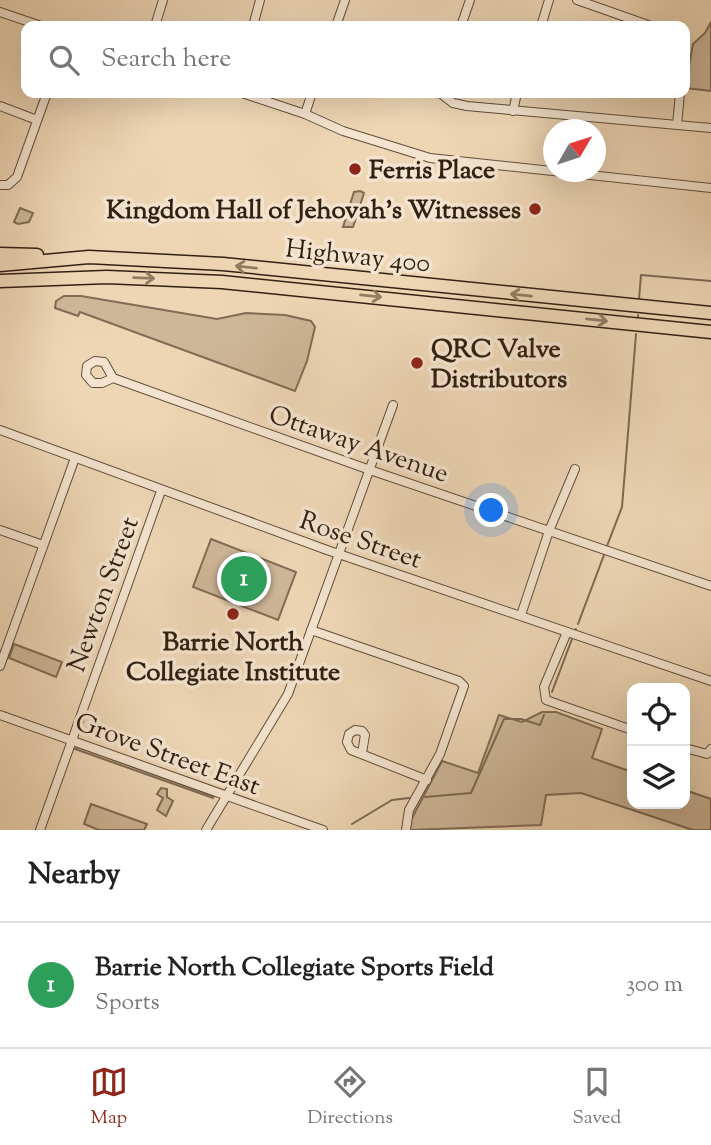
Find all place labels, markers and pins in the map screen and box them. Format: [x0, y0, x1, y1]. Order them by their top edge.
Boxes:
place label: Ferris Place [369, 153, 495, 190]
marker: Ferris Place [347, 161, 363, 177]
place label: Kingdom Hall of Jehovah's Witnesses [106, 193, 521, 230]
marker: Kingdom Hall of Jehovah's Witnesses [527, 201, 543, 217]
place label: QRC Valve Distributors [431, 332, 567, 399]
marker: QRC Valve Distributors [409, 355, 425, 371]
pin: 1 [221, 553, 267, 605]
marker: Barrie North Collegiate Institute [225, 606, 241, 622]
place label: Barrie North Collegiate Institute [126, 625, 340, 692]

